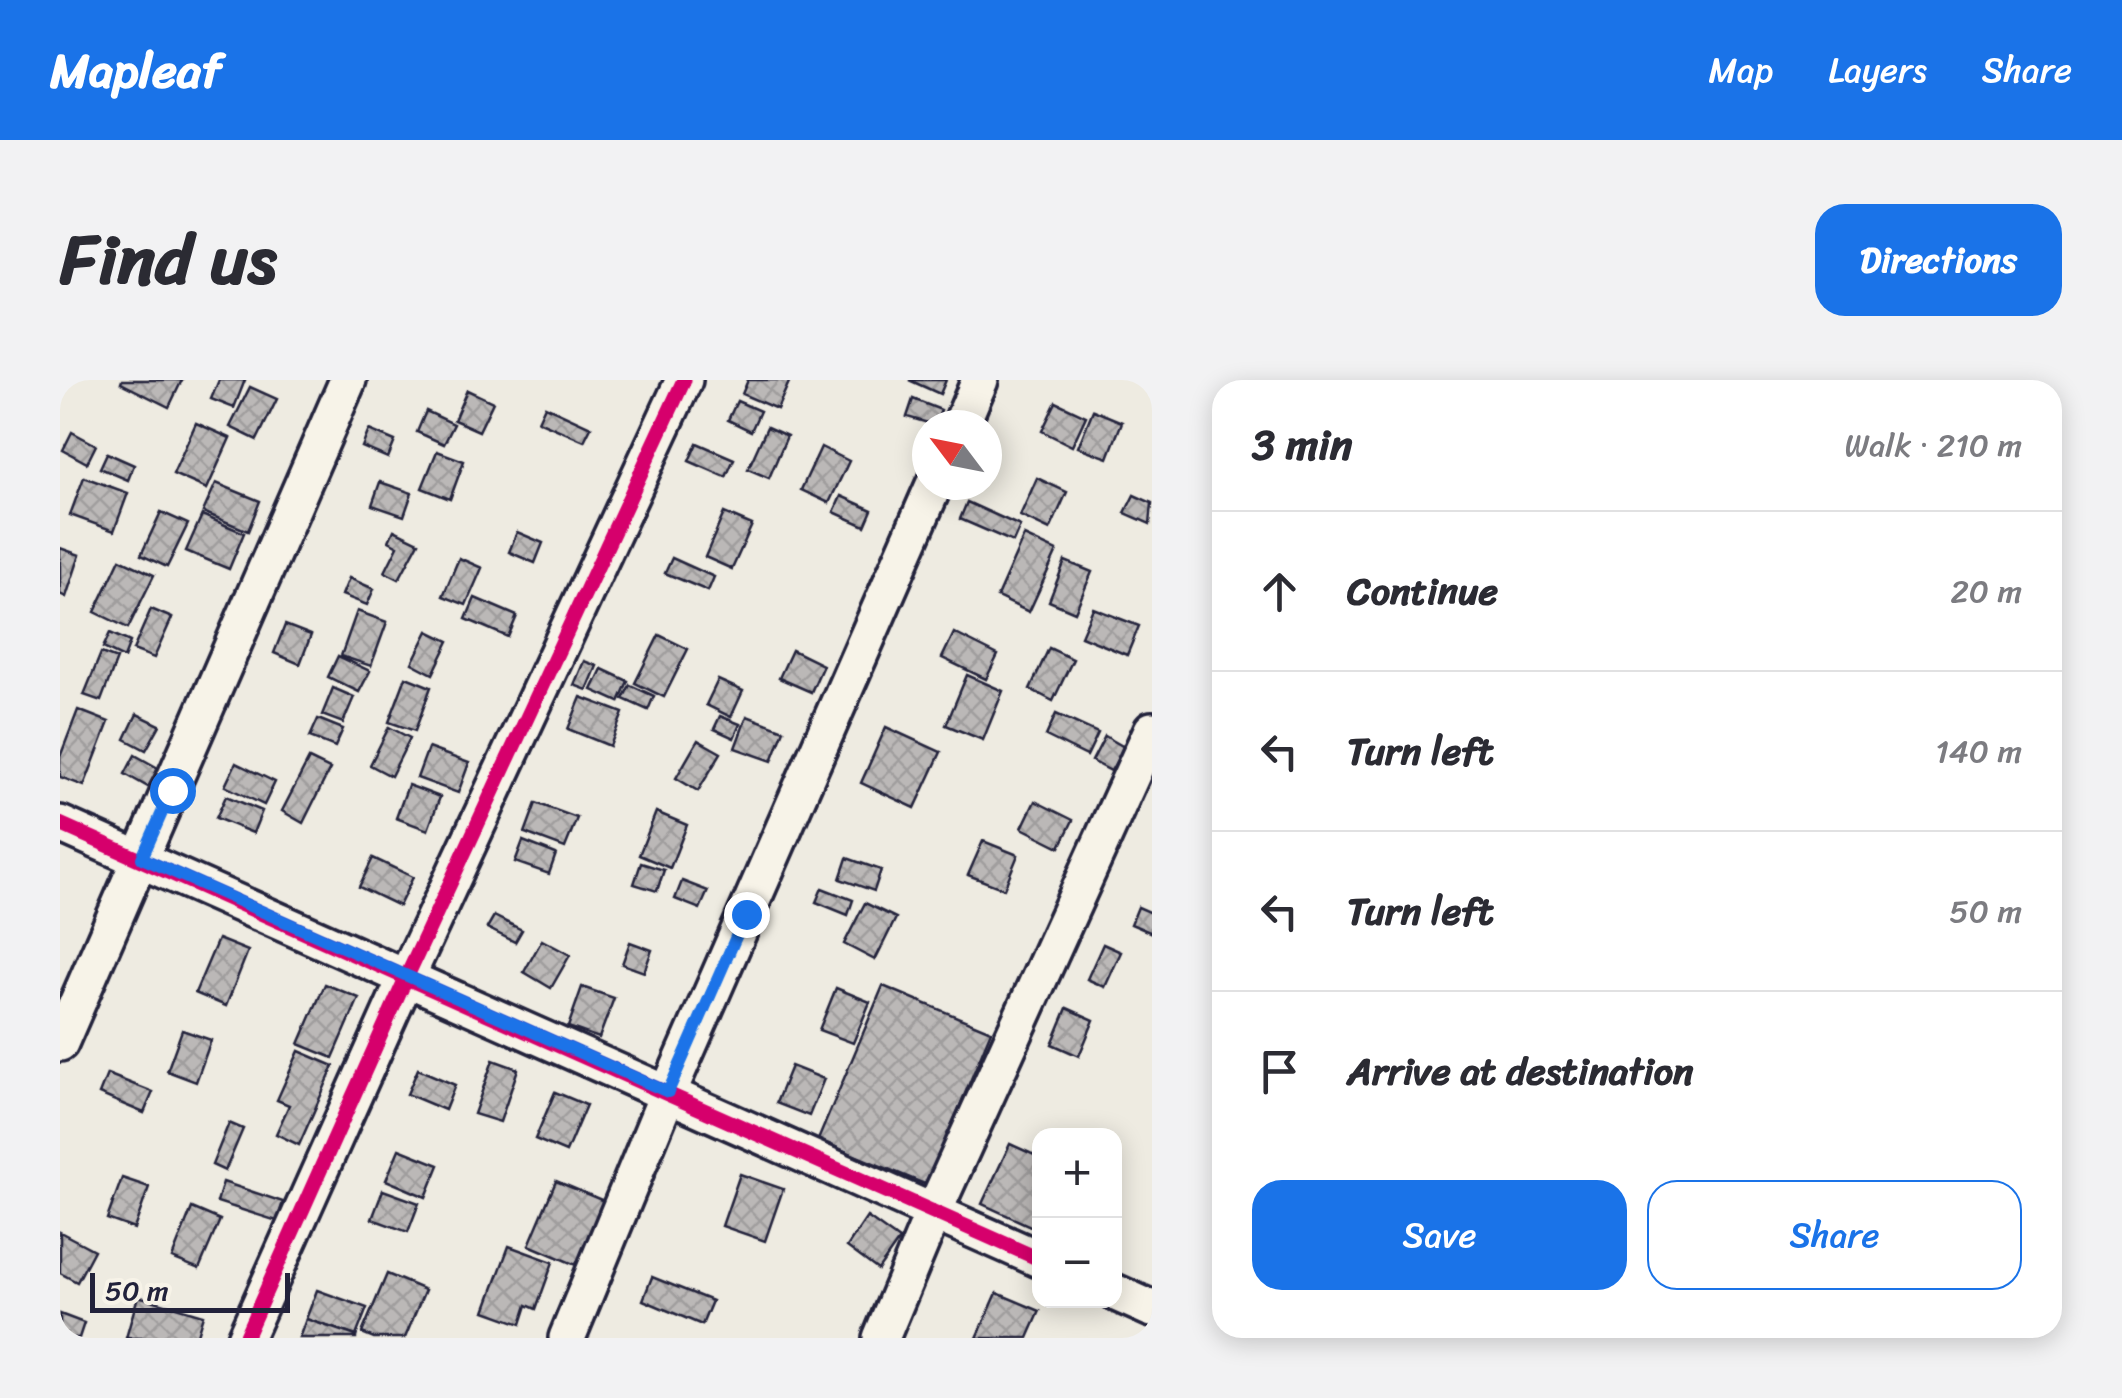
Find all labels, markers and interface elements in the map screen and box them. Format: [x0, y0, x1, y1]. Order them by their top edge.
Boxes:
text: Mapleaf [50, 28, 222, 113]
text: Map [1709, 39, 1773, 101]
text: Layers [1828, 39, 1927, 101]
text: Share [1982, 39, 2072, 101]
text: Find us [60, 198, 277, 322]
button: Directions [1815, 204, 2062, 316]
text: 3 min [1252, 408, 1352, 482]
north arrow [912, 410, 1002, 500]
text: Walk · 210 m [1845, 417, 2022, 474]
text: Continue [1347, 558, 1498, 625]
text: 20 m [1950, 563, 2022, 620]
icon: ahead [1252, 564, 1307, 619]
text: Turn left [1347, 718, 1493, 785]
text: 140 m [1935, 723, 2022, 780]
icon: left [1252, 724, 1307, 779]
route start [150, 768, 196, 814]
text: Turn left [1347, 878, 1493, 945]
text: 50 m [1949, 883, 2022, 940]
icon: left [1252, 884, 1307, 939]
route end [724, 892, 770, 938]
text: Arrive at destination [1347, 1038, 1694, 1105]
icon: arrive [1252, 1044, 1307, 1099]
map controls [1032, 1128, 1122, 1308]
button: + [1032, 1128, 1122, 1218]
button: Save [1252, 1180, 1627, 1290]
button: Share [1647, 1180, 2022, 1290]
button: − [1032, 1218, 1122, 1308]
text: 50 m [105, 1266, 169, 1315]
scale bar [90, 1268, 290, 1313]

